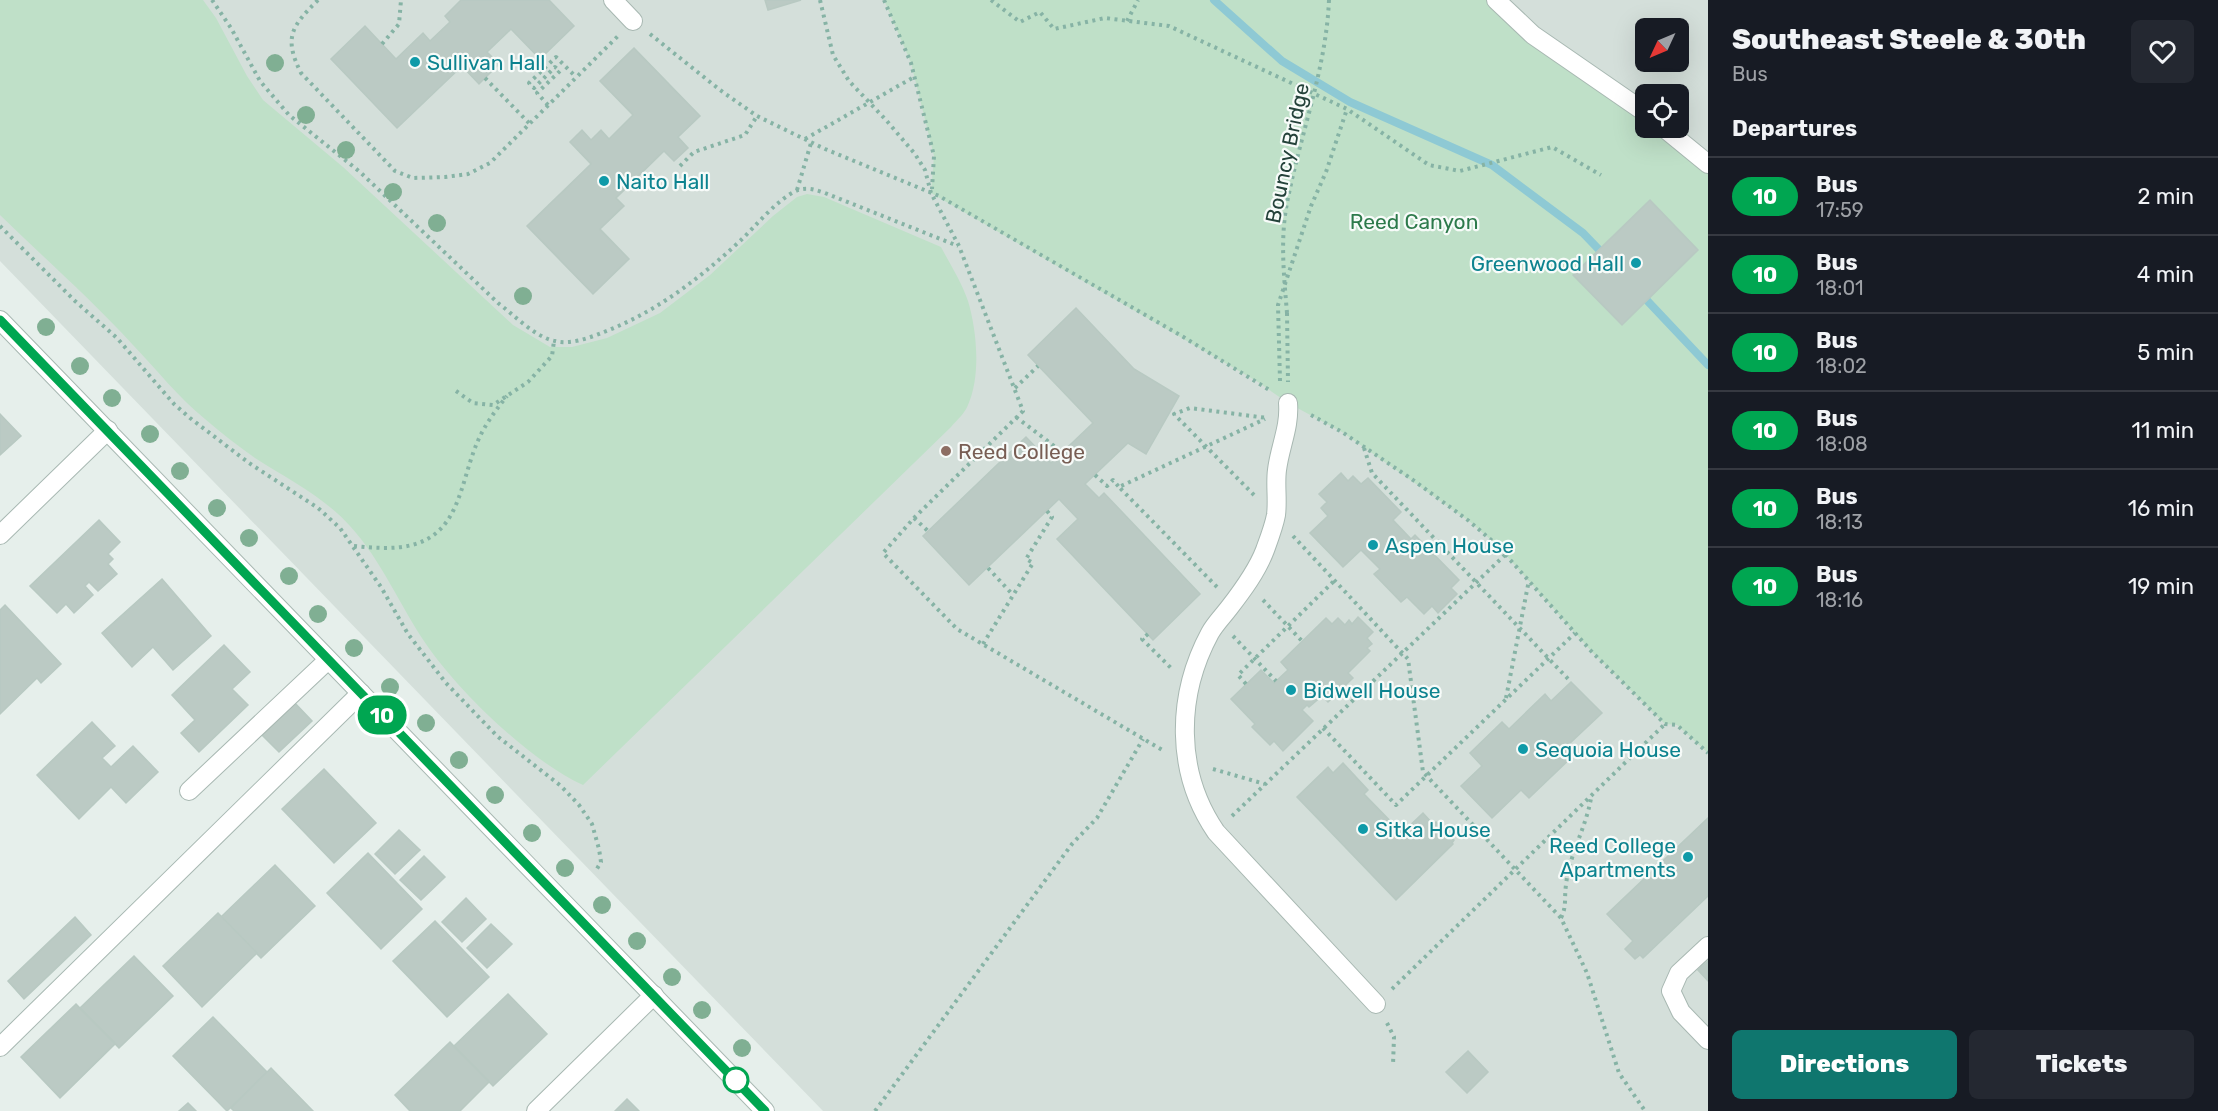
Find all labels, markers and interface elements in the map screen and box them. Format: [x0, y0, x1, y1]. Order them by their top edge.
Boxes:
north arrow [1635, 18, 1689, 72]
map controls [1635, 18, 1689, 138]
button: heart [2131, 20, 2194, 83]
text: Southeast Steele & 30th [1732, 23, 2086, 56]
place label: Sullivan Hall [427, 50, 545, 75]
marker: Sullivan Hall [408, 55, 422, 69]
text: Bus [1732, 62, 1768, 86]
street label: Bouncy Bridge [1260, 81, 1314, 225]
button: locate [1635, 84, 1689, 138]
text: Departures [1732, 115, 1857, 142]
place label: Naito Hall [616, 169, 709, 194]
text: Bus [1816, 171, 1858, 198]
marker: Naito Hall [597, 174, 611, 188]
text: 2 min [2137, 183, 2194, 210]
text: 10 [1753, 184, 1777, 209]
text: 17:59 [1816, 198, 1864, 222]
park label: Reed Canyon [1350, 209, 1478, 234]
text: Bus [1816, 249, 1858, 276]
place label: Greenwood Hall [1471, 251, 1624, 276]
marker: Greenwood Hall [1629, 256, 1643, 270]
text: 4 min [2137, 261, 2194, 288]
text: 10 [1753, 262, 1777, 287]
text: 18:01 [1816, 276, 1864, 300]
text: Bus [1816, 327, 1858, 354]
text: 5 min [2137, 339, 2194, 366]
text: 10 [1753, 340, 1777, 365]
text: 18:02 [1816, 354, 1867, 378]
text: Bus [1816, 405, 1858, 432]
text: 11 min [2132, 417, 2194, 444]
text: 10 [1753, 418, 1777, 443]
text: 18:08 [1816, 432, 1868, 456]
place label: Reed College [958, 439, 1085, 464]
marker: Reed College [939, 444, 953, 458]
text: Bus [1816, 483, 1858, 510]
text: 16 min [2128, 495, 2194, 522]
text: 10 [1753, 496, 1777, 521]
text: 18:13 [1816, 510, 1863, 534]
place label: Aspen House [1385, 533, 1514, 558]
marker: Aspen House [1366, 538, 1380, 552]
text: Bus [1816, 561, 1858, 588]
text: 19 min [2128, 573, 2194, 600]
text: 10 [1753, 574, 1777, 599]
text: 18:16 [1816, 588, 1863, 612]
place label: Bidwell House [1303, 678, 1440, 703]
marker: Bidwell House [1284, 683, 1298, 697]
line badge: 10 [355, 696, 409, 734]
text: 10 [370, 703, 394, 728]
place label: Sequoia House [1535, 737, 1681, 762]
marker: Sequoia House [1516, 742, 1530, 756]
place label: Sitka House [1375, 817, 1491, 842]
marker: Sitka House [1356, 822, 1370, 836]
place label: Reed College Apartments [1549, 833, 1676, 882]
marker: Reed College Apartments [1681, 850, 1695, 864]
button: Directions [1732, 1030, 1957, 1099]
button: Tickets [1969, 1030, 2194, 1099]
unlabelled marker [723, 1067, 749, 1093]

